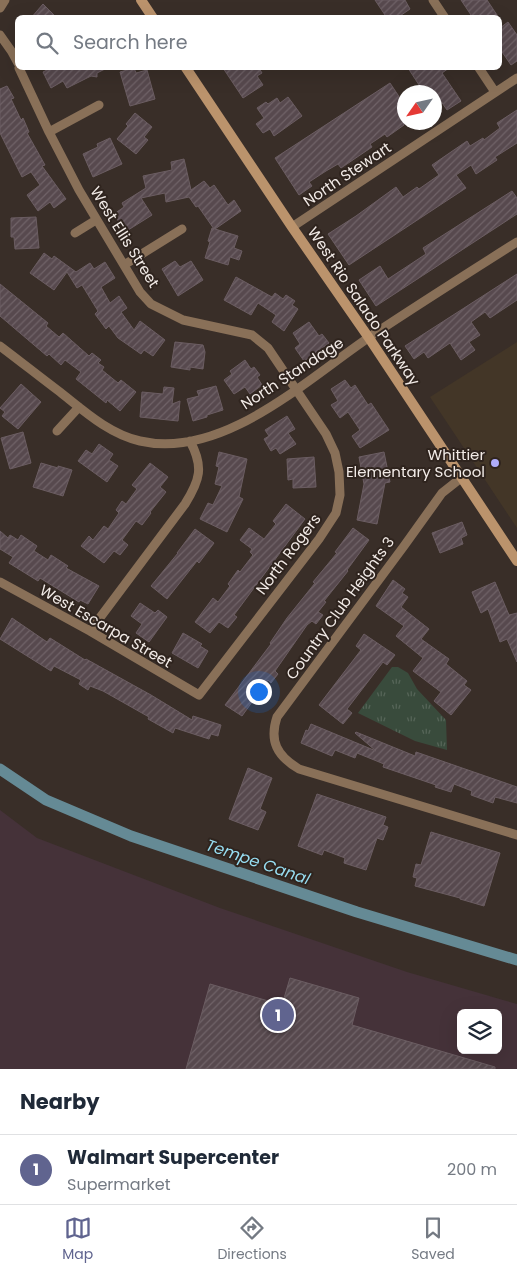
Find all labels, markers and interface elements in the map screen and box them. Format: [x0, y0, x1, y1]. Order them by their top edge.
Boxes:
search box [15, 15, 502, 70]
icon: search [33, 29, 61, 57]
text: Search here [73, 29, 187, 56]
north arrow [397, 85, 442, 130]
street label: North Stewart [299, 137, 395, 211]
street label: West Ellis Street [85, 182, 165, 292]
street label: West Rio Salado Parkway [303, 223, 425, 390]
street label: North Standage [237, 332, 347, 414]
place label: Whittier Elementary School [346, 444, 485, 482]
marker: Whittier Elementary School [489, 457, 501, 469]
street label: North Rogers [251, 509, 325, 599]
street label: Country Club Heights 3 [281, 532, 399, 684]
street label: West Escarpa Street [36, 579, 176, 673]
your location [246, 679, 272, 705]
water label: Tempe Canal [203, 833, 313, 891]
pin: 1 [262, 996, 294, 1034]
map controls [457, 1009, 502, 1054]
button: layers [457, 1009, 502, 1054]
text: Nearby [20, 1087, 100, 1116]
text: Walmart Supercenter [67, 1144, 279, 1171]
text: 1 [33, 1158, 39, 1181]
text: 200 m [447, 1158, 497, 1181]
text: Supermarket [67, 1173, 171, 1196]
tab: Map [62, 1214, 93, 1265]
tab: Directions [217, 1214, 287, 1265]
tab: Saved [411, 1214, 455, 1265]

